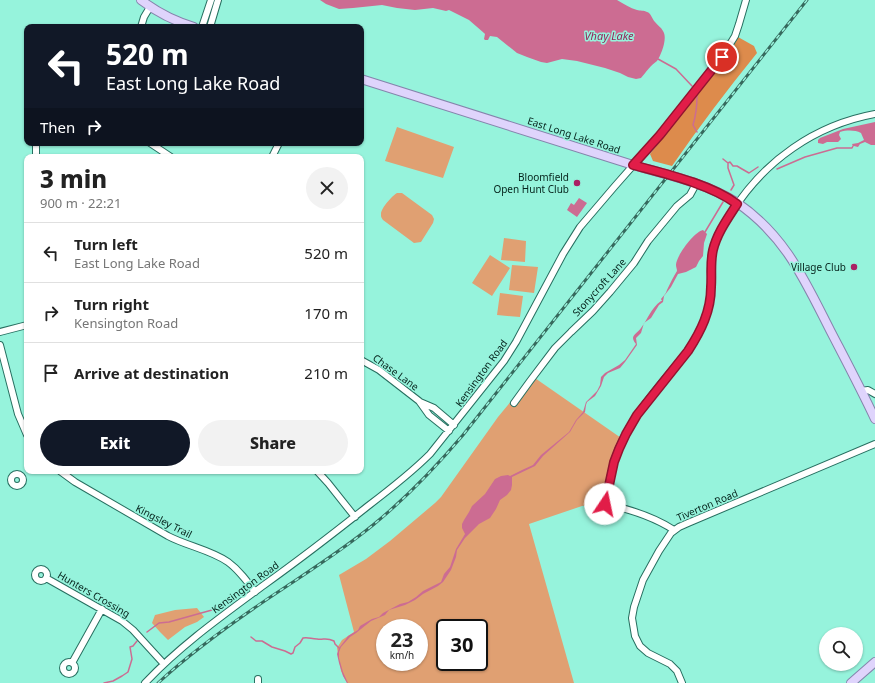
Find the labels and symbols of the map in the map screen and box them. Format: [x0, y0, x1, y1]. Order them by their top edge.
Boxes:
water label: Vhay Lake [585, 28, 634, 43]
pin [705, 40, 739, 74]
street label: East Long Lake Road [526, 113, 622, 157]
place label: Bloomfield Open Hunt Club [493, 170, 569, 196]
marker: Bloomfield Open Hunt Club [572, 178, 582, 188]
street label: Stonycroft Lane [569, 255, 629, 319]
place label: Village Club [791, 260, 846, 274]
marker: Village Club [849, 262, 859, 272]
street label: Kensington Road [452, 336, 510, 410]
street label: Chase Lane [370, 351, 422, 394]
position arrow [584, 483, 626, 525]
street label: Tiverton Road [674, 486, 740, 524]
street label: Kingsley Trail [133, 501, 195, 541]
street label: Kensington Road [208, 558, 282, 616]
street label: Hunters Crossing [55, 568, 133, 620]
speed limit sign: 30 [436, 619, 488, 671]

